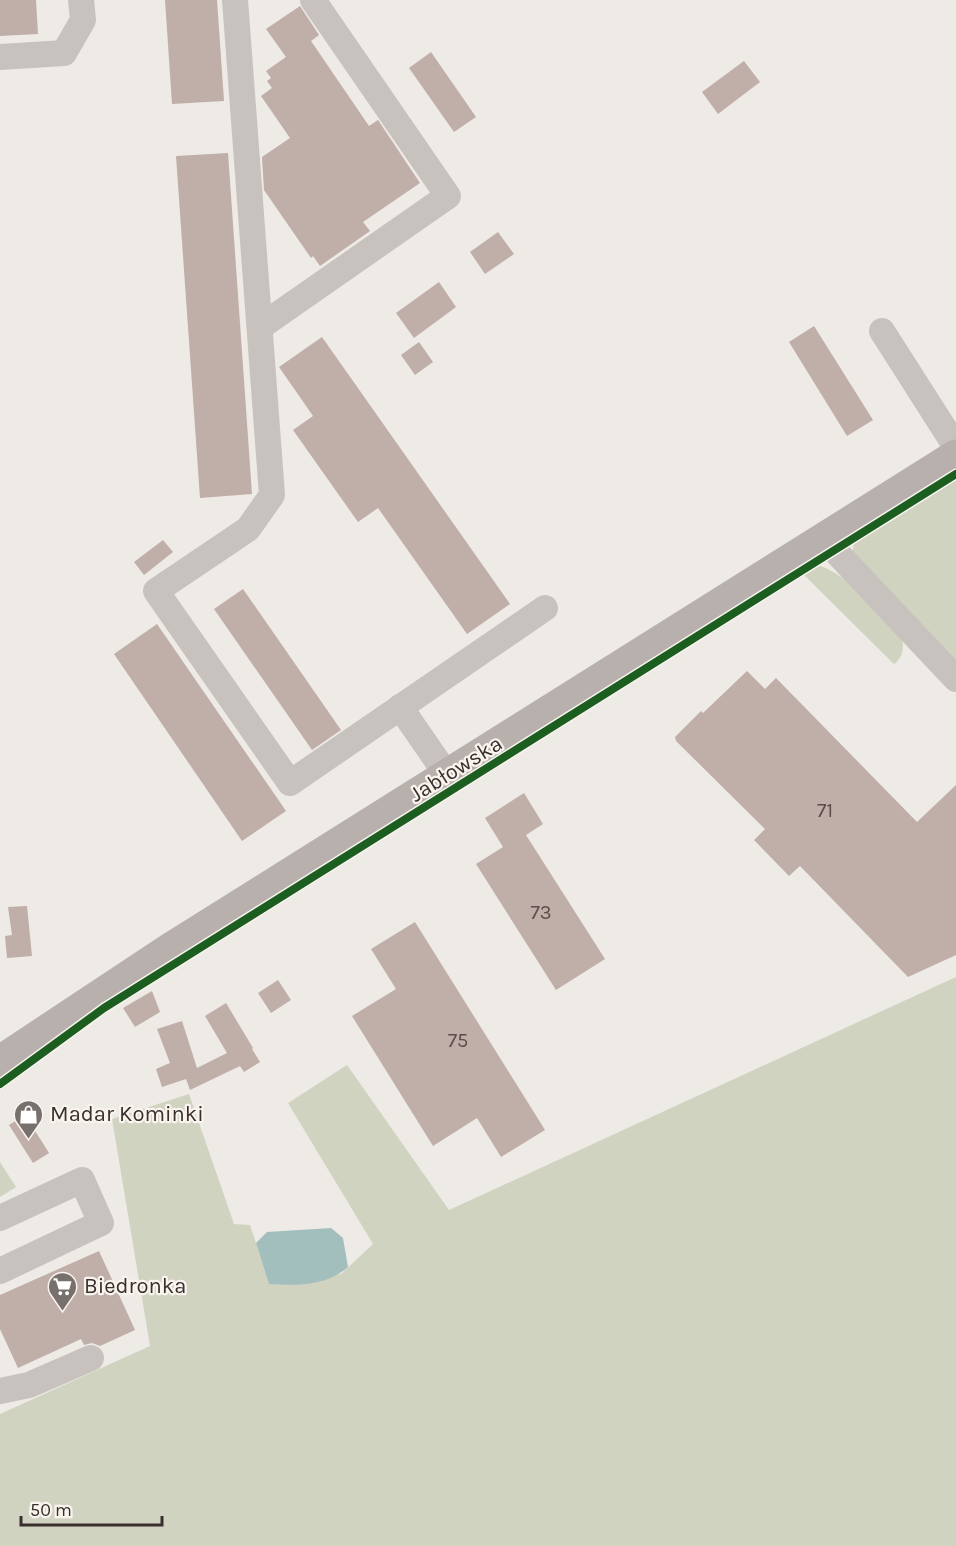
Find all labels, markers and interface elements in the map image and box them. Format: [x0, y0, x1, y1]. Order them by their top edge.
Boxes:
street label: Jabłowska [405, 730, 507, 808]
house number: 71 [817, 799, 833, 822]
house number: 73 [530, 901, 552, 924]
house number: 75 [448, 1029, 468, 1052]
shop icon: Madar Kominki [13, 1098, 45, 1140]
place label: Madar Kominki [50, 1101, 204, 1127]
supermarket icon: Biedronka [47, 1270, 79, 1312]
place label: Biedronka [84, 1273, 186, 1299]
scale bar [21, 1489, 162, 1527]
text: 50 m [30, 1499, 72, 1521]

